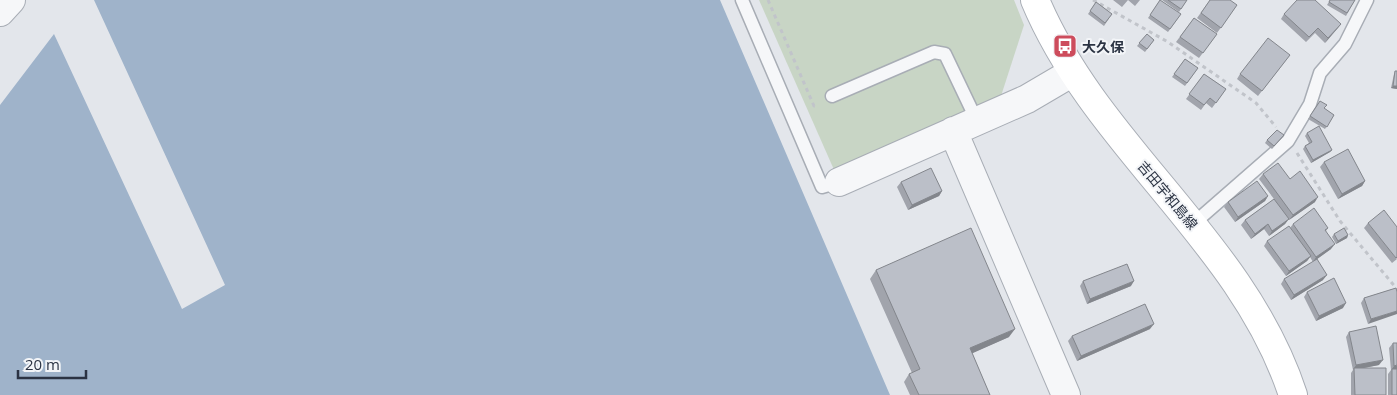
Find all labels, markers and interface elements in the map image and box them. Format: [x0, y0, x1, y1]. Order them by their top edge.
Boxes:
bus stop icon: 大久保 [1052, 33, 1078, 59]
place label: 大久保 [1082, 37, 1124, 56]
street label: 吉田宇和島線 [1134, 157, 1202, 233]
scale bar [18, 348, 85, 380]
text: 20 m [25, 354, 60, 374]

